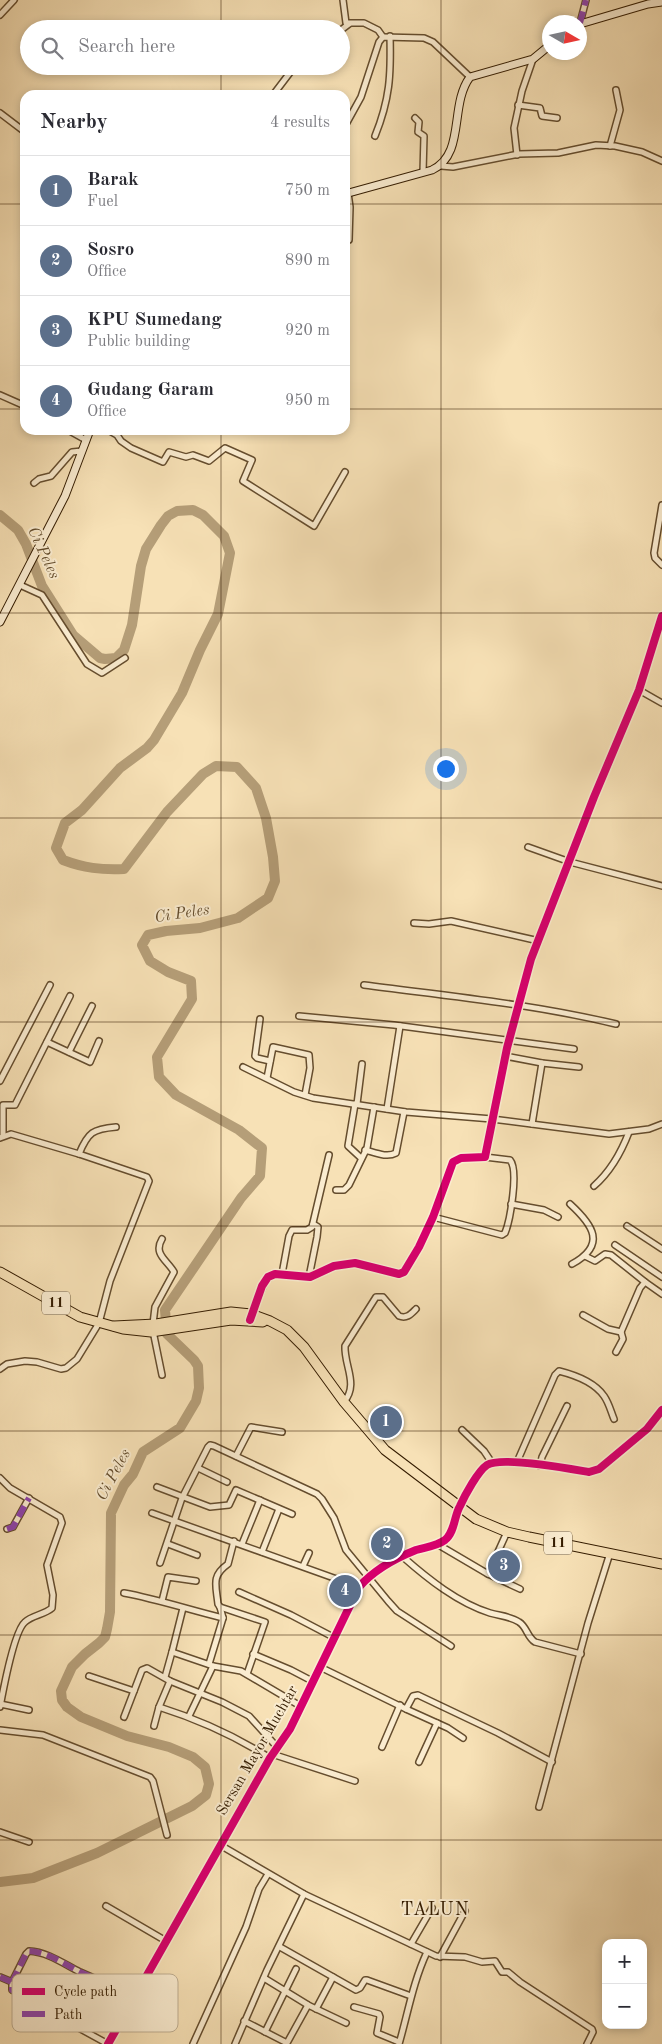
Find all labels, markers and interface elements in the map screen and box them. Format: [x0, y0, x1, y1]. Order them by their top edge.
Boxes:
north arrow [542, 15, 587, 60]
search box [20, 20, 350, 75]
icon: search [38, 34, 66, 62]
text: Search here [78, 38, 175, 57]
text: Nearby [40, 112, 108, 133]
text: 4 results [270, 115, 330, 131]
text: Barak [87, 171, 139, 190]
text: 1 [51, 183, 61, 199]
text: 750 m [285, 183, 330, 199]
text: Fuel [87, 194, 118, 210]
text: Sosro [87, 241, 134, 260]
text: 2 [51, 253, 61, 269]
text: 890 m [285, 253, 330, 269]
text: Office [87, 264, 126, 280]
text: KPU Sumedang [87, 311, 222, 330]
text: 3 [51, 323, 61, 339]
text: 920 m [285, 323, 330, 339]
text: Public building [87, 334, 190, 350]
text: Gudang Garam [87, 381, 214, 400]
text: 4 [51, 393, 61, 409]
text: 950 m [285, 393, 330, 409]
text: Office [87, 404, 126, 420]
water label: Ci Peles [24, 524, 62, 582]
your location [433, 756, 459, 782]
water label: Ci Peles [153, 902, 211, 926]
road number: 11 [42, 1292, 70, 1315]
pin: 1 [370, 1403, 402, 1441]
water label: Ci Peles [94, 1447, 134, 1503]
pin: 2 [371, 1525, 403, 1563]
road number: 11 [544, 1532, 572, 1555]
pin: 3 [488, 1547, 520, 1585]
pin: 4 [329, 1572, 361, 1610]
street label: Sersan Mayor Muchtar [215, 1683, 301, 1819]
district label: TALUN [400, 1901, 470, 1919]
map controls [602, 1939, 647, 2029]
button: + [602, 1939, 647, 1984]
legend [12, 1974, 178, 2032]
button: − [602, 1984, 647, 2029]
text: Cycle path [54, 1985, 117, 1999]
text: Path [54, 2008, 83, 2022]

